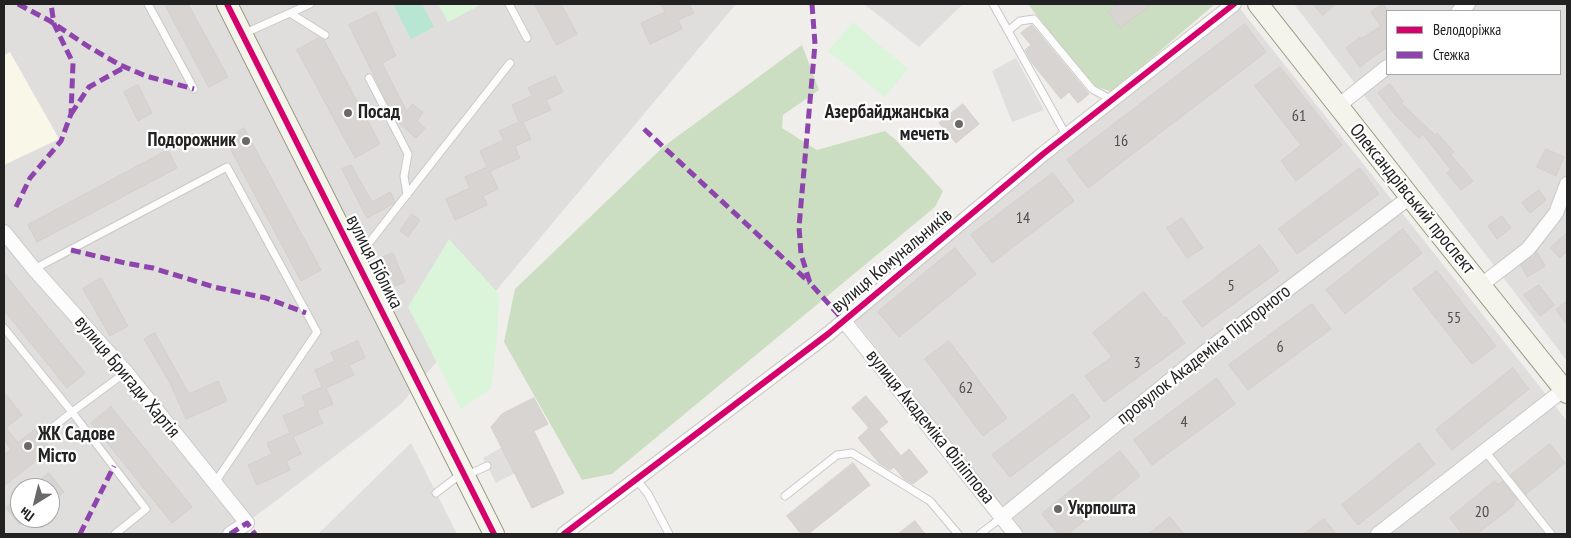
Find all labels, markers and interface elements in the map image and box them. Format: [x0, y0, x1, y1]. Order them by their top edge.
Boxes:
legend [1386, 10, 1561, 75]
text: Велодоріжка [1433, 20, 1501, 39]
text: Стежка [1433, 45, 1470, 64]
place label: Посад [358, 102, 400, 124]
place label: Азербайджанська мечеть [825, 102, 949, 146]
house number: 61 [1292, 106, 1306, 126]
marker: Посад [342, 107, 354, 119]
marker: Азербайджанська мечеть [953, 118, 965, 130]
street label: Олександрівський проспект [1344, 119, 1480, 279]
place label: Подорожник [147, 130, 236, 152]
house number: 16 [1114, 131, 1128, 151]
marker: Подорожник [240, 135, 252, 147]
street label: вулиця Комунальників [827, 204, 957, 318]
house number: 14 [1016, 208, 1030, 228]
street label: вулиця Біблика [341, 211, 407, 313]
house number: 5 [1227, 276, 1235, 296]
street label: провулок Академіка Підгорного [1113, 280, 1295, 430]
house number: 55 [1447, 308, 1461, 328]
street label: вулиця Бригади Хартія [69, 311, 185, 443]
house number: 6 [1276, 337, 1284, 357]
street label: вулиця Академіка Філіппова [861, 345, 999, 509]
house number: 3 [1133, 353, 1141, 373]
house number: 62 [959, 378, 973, 398]
house number: 4 [1180, 412, 1188, 432]
place label: ЖК Садове Місто [38, 424, 115, 468]
marker: ЖК Садове Місто [22, 440, 34, 452]
north arrow [10, 478, 60, 528]
place label: Укрпошта [1068, 498, 1136, 520]
house number: 20 [1475, 502, 1489, 522]
text: Пн [16, 503, 38, 526]
marker: Укрпошта [1052, 503, 1064, 515]

